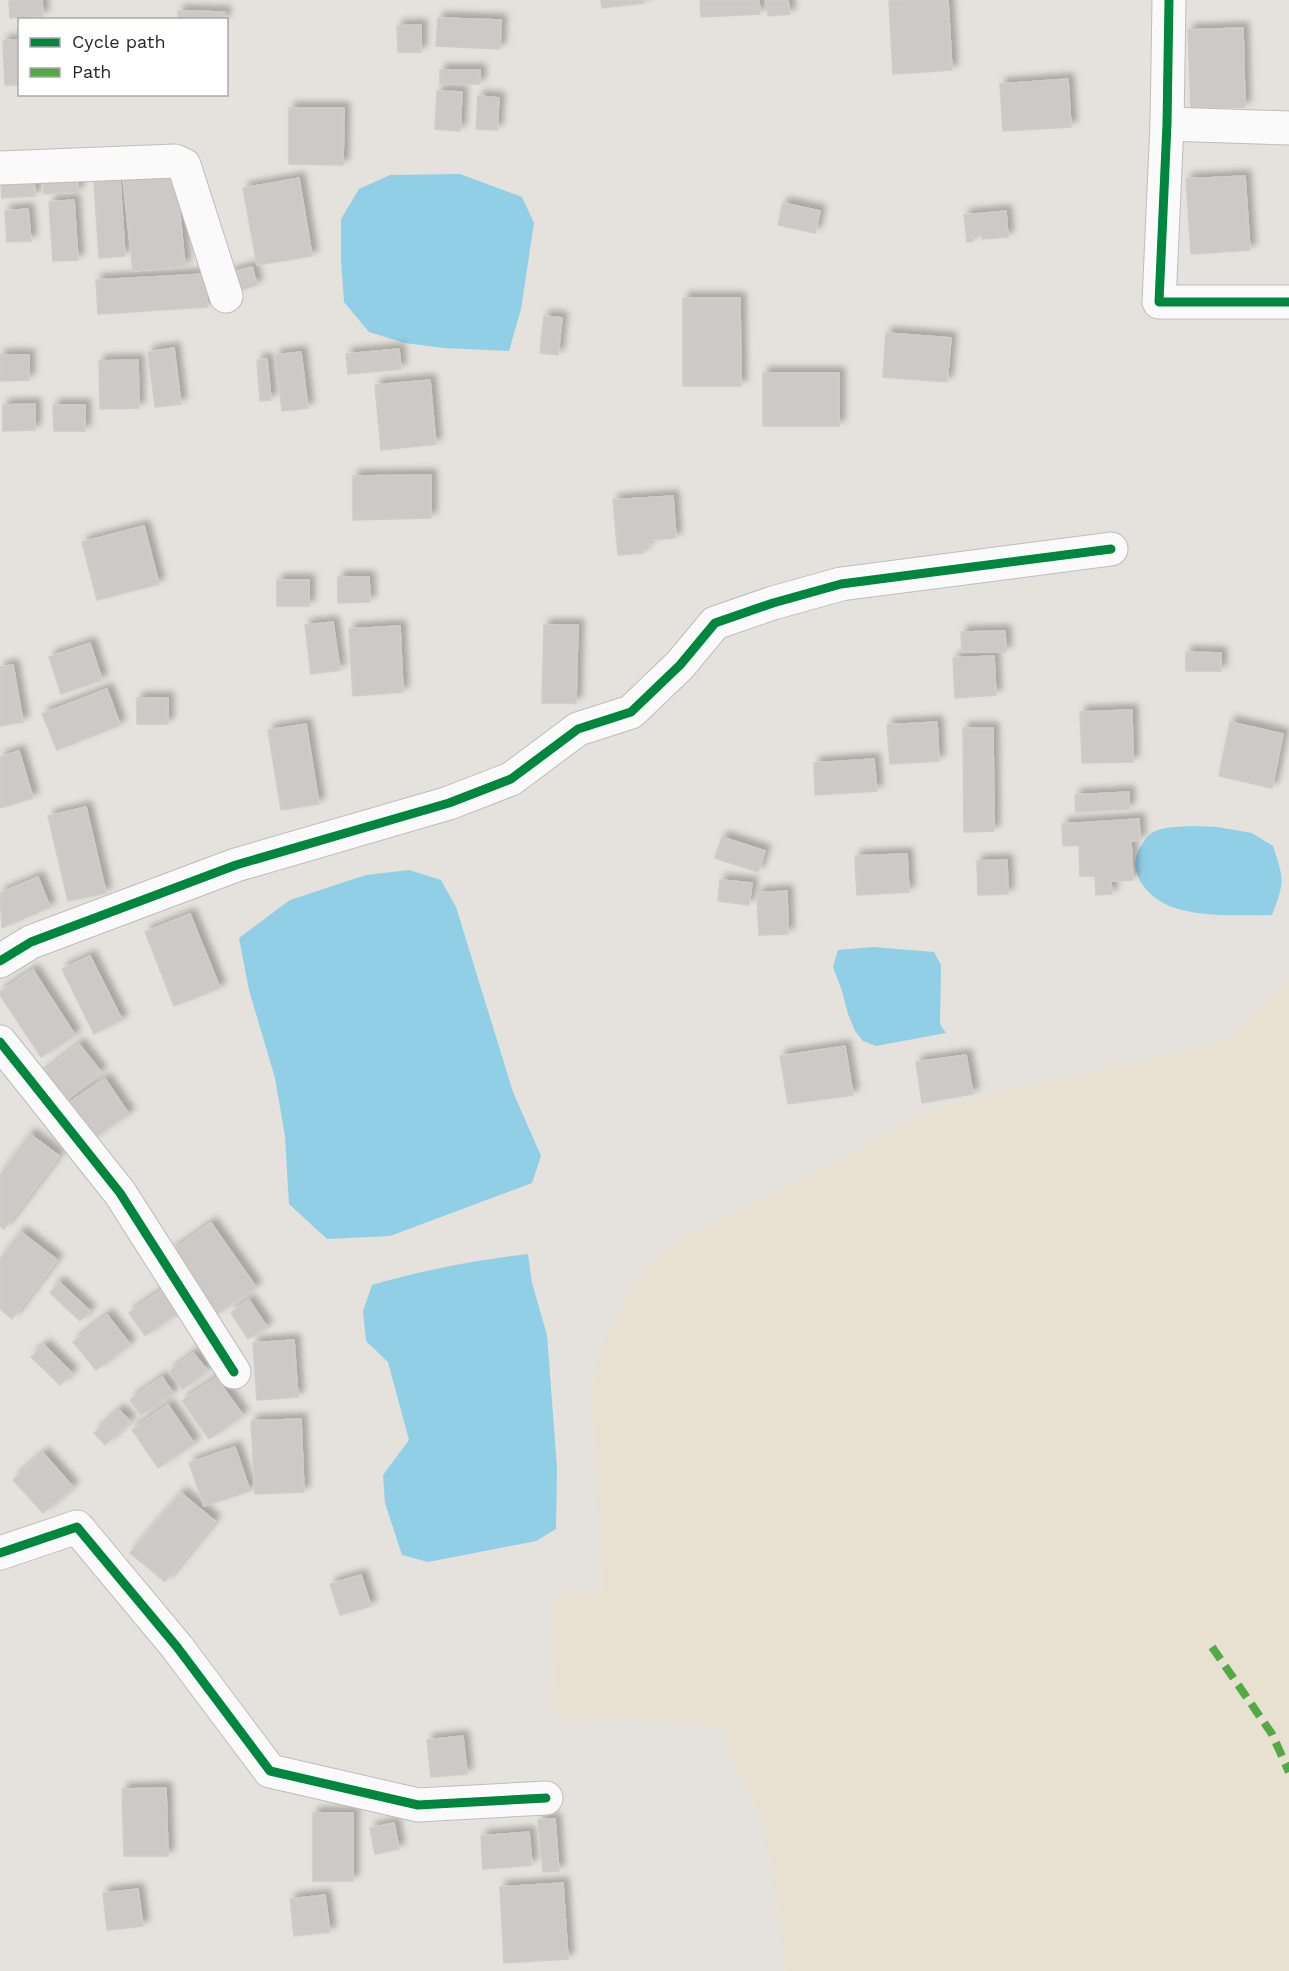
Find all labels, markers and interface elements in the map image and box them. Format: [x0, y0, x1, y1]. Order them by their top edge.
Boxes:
legend [18, 18, 228, 96]
text: Cycle path [72, 31, 166, 52]
text: Path [72, 61, 112, 82]

